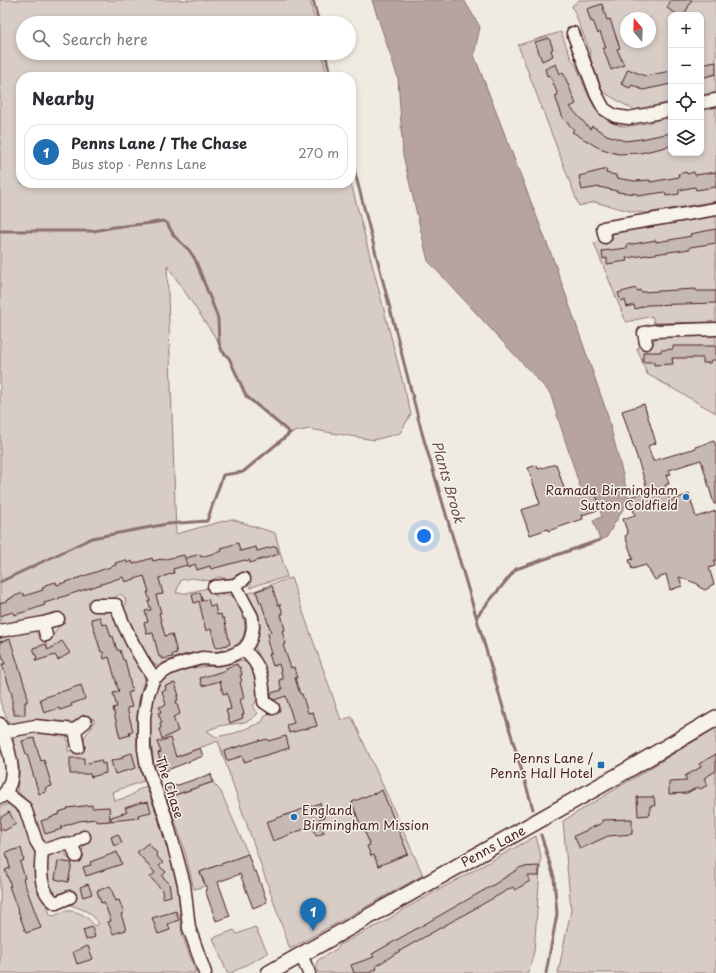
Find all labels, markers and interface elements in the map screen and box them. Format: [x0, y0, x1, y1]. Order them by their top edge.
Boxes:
north arrow [620, 12, 656, 48]
map controls [668, 12, 704, 156]
button: + [668, 12, 704, 48]
search box [16, 16, 356, 60]
icon: search [30, 27, 52, 49]
text: Search here [62, 27, 148, 50]
button: − [668, 48, 704, 84]
button: locate [668, 84, 704, 120]
text: Nearby [32, 85, 94, 111]
button: layers [668, 120, 704, 156]
text: Penns Lane / The Chase [71, 131, 247, 154]
text: 1 [43, 143, 49, 162]
text: 270 m [298, 143, 339, 162]
text: Bus stop · Penns Lane [71, 154, 207, 173]
water label: Plants Brook [427, 438, 471, 527]
place label: Ramada Birmingham Sutton Coldfield [546, 480, 678, 514]
marker: Ramada Birmingham Sutton Coldfield [681, 492, 691, 502]
your location [414, 526, 434, 546]
place label: Penns Lane / Penns Hall Hotel [490, 748, 594, 782]
street label: The Chase [151, 753, 190, 821]
marker: Penns Lane / Penns Hall Hotel [596, 760, 606, 770]
place label: England Birmingham Mission [302, 800, 429, 834]
marker: England Birmingham Mission [289, 812, 299, 822]
street label: Penns Lane [457, 820, 528, 871]
pin: 1 [300, 898, 326, 931]

